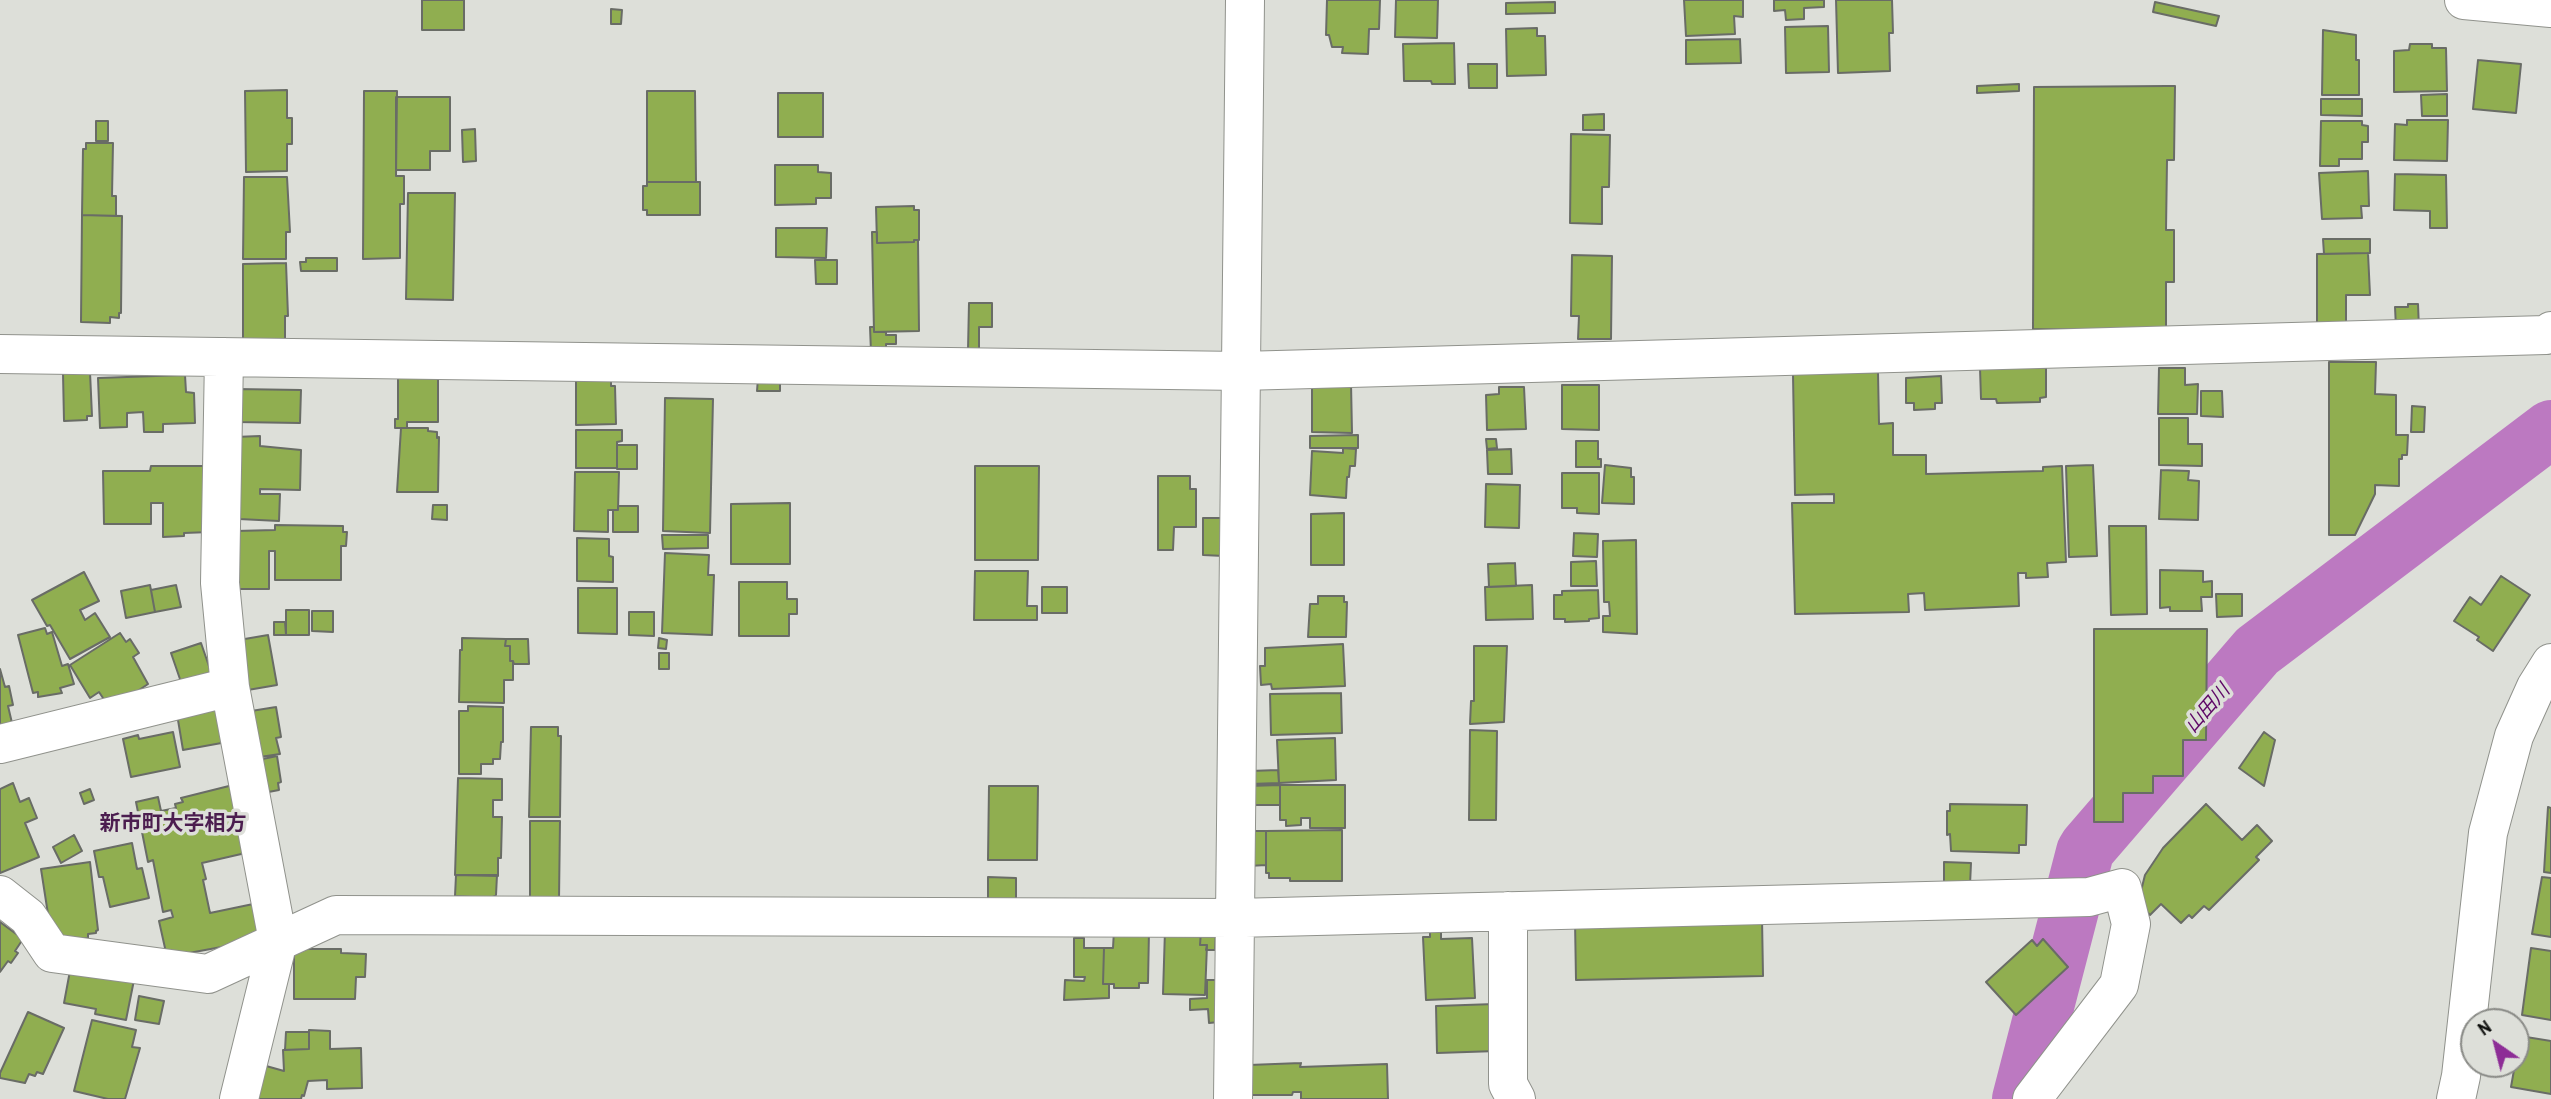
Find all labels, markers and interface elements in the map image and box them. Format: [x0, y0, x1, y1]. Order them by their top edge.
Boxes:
water label: 山田川 [2181, 680, 2235, 738]
district label: 新市町大字相方 [100, 811, 246, 837]
north arrow [2460, 1008, 2530, 1078]
text: N [2472, 1014, 2496, 1041]

